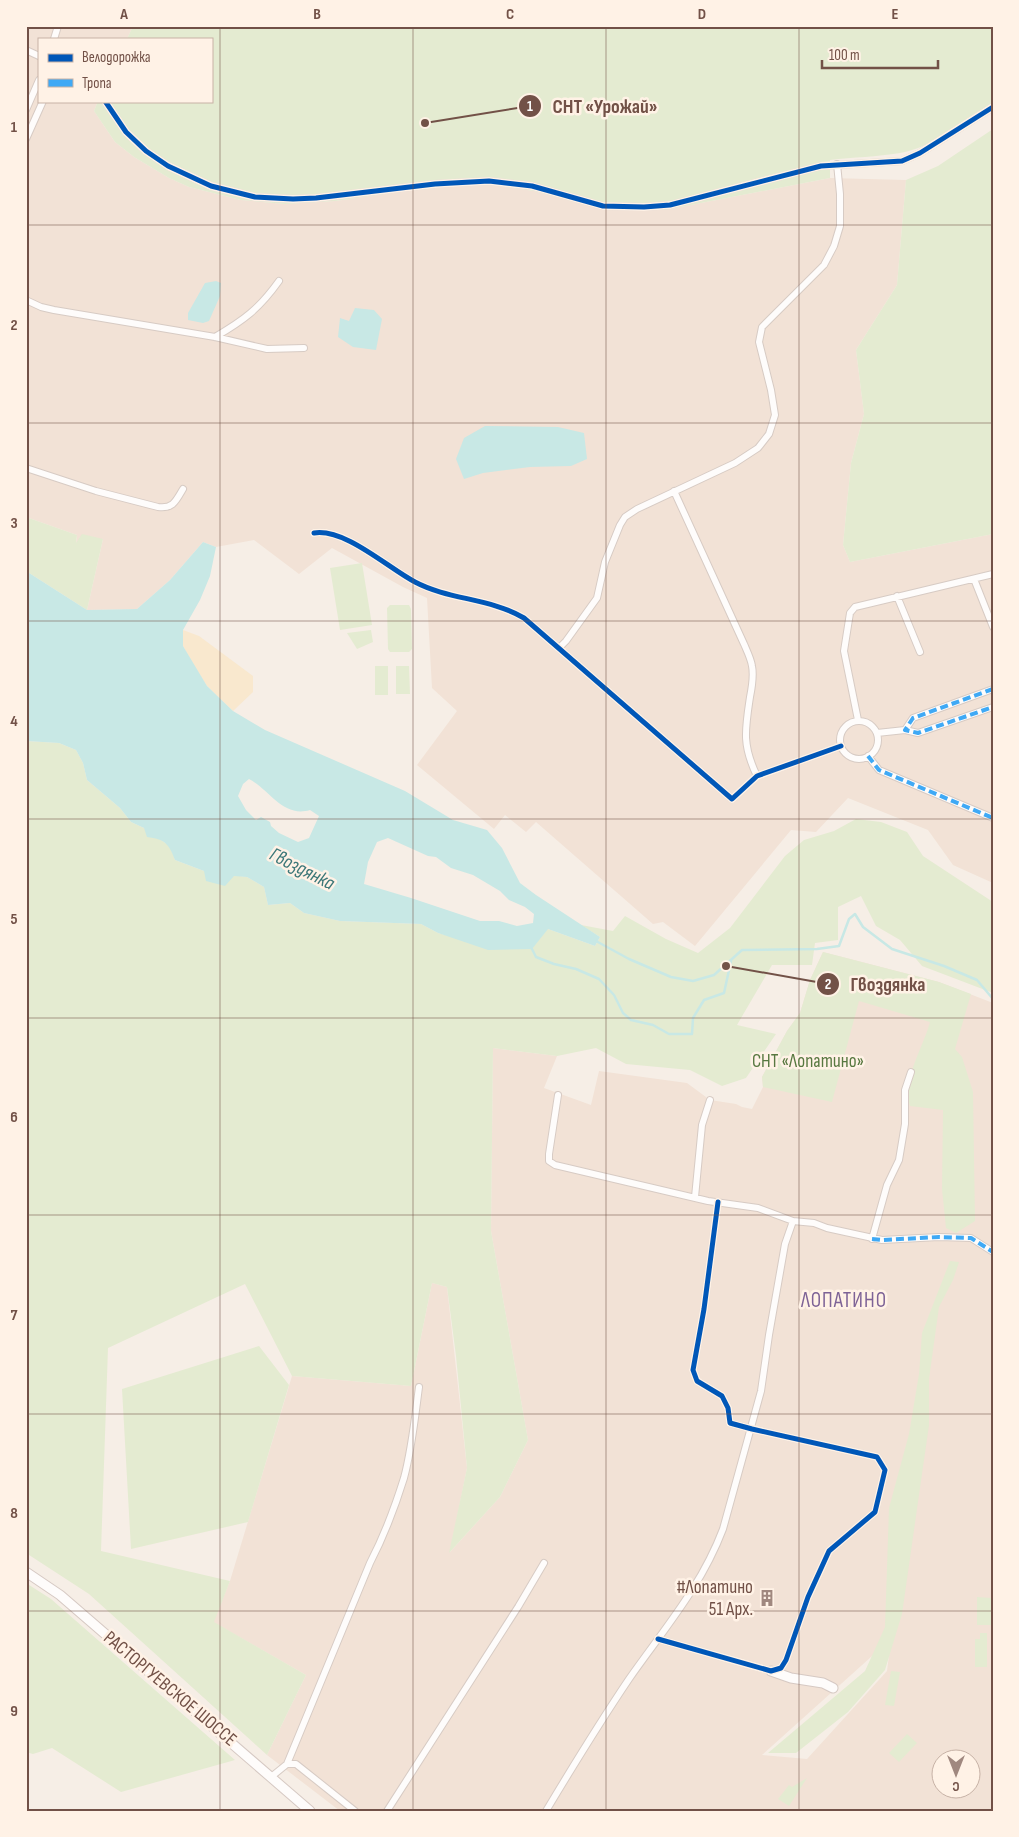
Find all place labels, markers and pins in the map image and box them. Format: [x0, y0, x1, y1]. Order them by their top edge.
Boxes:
callout: СНТ «Урожай» [518, 89, 668, 124]
callout: Гвоздянка [815, 966, 935, 1001]
place label: #Лопатино 51 Арх. [677, 1576, 753, 1621]
building icon: #Лопатино 51 Арх. [757, 1588, 777, 1608]

